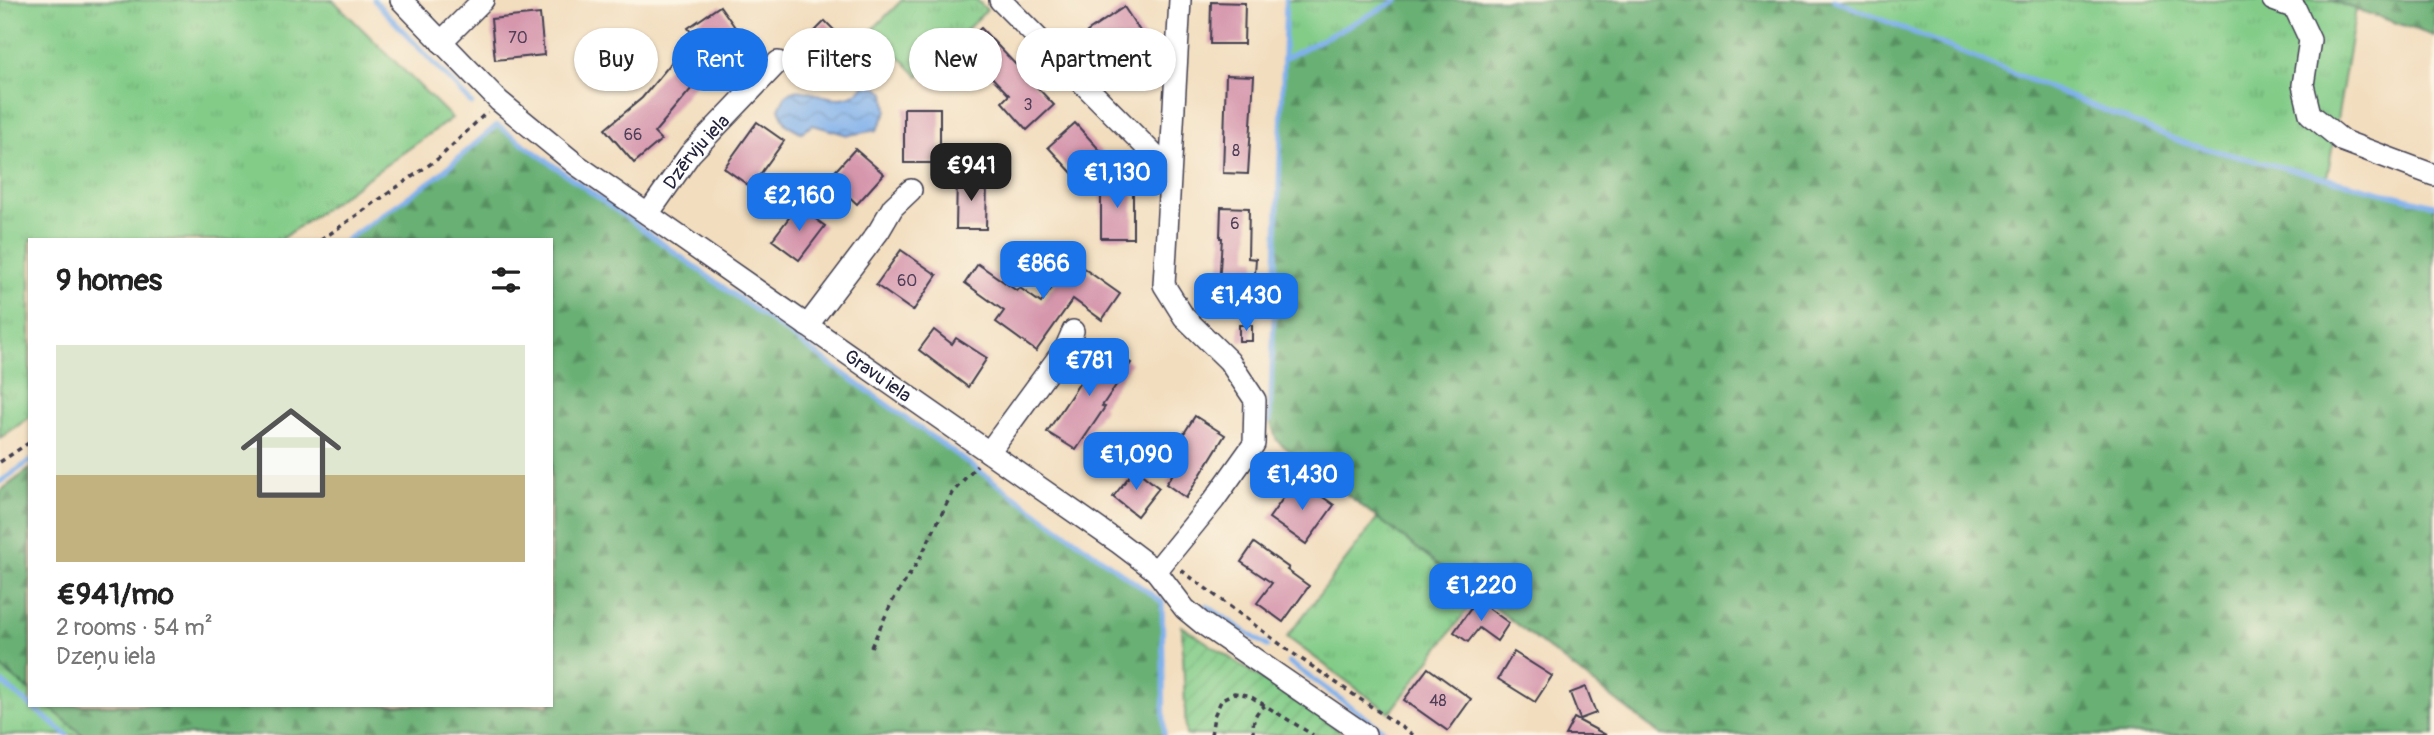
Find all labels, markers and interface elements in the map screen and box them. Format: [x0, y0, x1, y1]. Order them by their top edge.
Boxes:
house number: 70 [508, 28, 528, 48]
chip: Buy [574, 28, 658, 91]
chip: Rent [672, 28, 768, 91]
chip: Filters [782, 28, 895, 91]
chip: New [909, 28, 1002, 91]
chip: Apartment [1016, 28, 1176, 91]
house number: 3 [1024, 95, 1033, 115]
street label: Dzērvju iela [658, 109, 735, 194]
house number: 66 [624, 125, 642, 145]
house number: 8 [1232, 141, 1240, 161]
pin: €941 [930, 144, 1012, 203]
pin: €1,130 [1060, 150, 1174, 210]
text: €941 [946, 151, 996, 180]
text: €1,130 [1083, 158, 1151, 187]
pin: €2,160 [742, 174, 856, 233]
text: €2,160 [763, 181, 835, 210]
house number: 6 [1230, 214, 1240, 234]
pin: €866 [1002, 242, 1084, 301]
text: €866 [1016, 249, 1070, 278]
icon: filters [487, 261, 525, 299]
text: 9 homes [56, 262, 162, 299]
house number: 60 [897, 271, 917, 291]
pin: €1,430 [1189, 274, 1303, 333]
text: €1,430 [1210, 281, 1282, 310]
pin: €781 [1048, 338, 1130, 398]
street label: Gravu iela [839, 344, 916, 408]
text: €781 [1065, 346, 1113, 375]
icon: home [228, 390, 354, 516]
pin: €1,090 [1079, 433, 1193, 492]
text: €1,090 [1099, 440, 1173, 469]
pin: €1,430 [1245, 452, 1359, 512]
text: €1,430 [1266, 460, 1338, 489]
pin: €1,220 [1424, 564, 1538, 623]
text: €1,220 [1445, 571, 1517, 600]
text: €941/mo [56, 576, 174, 613]
text: 2 rooms · 54 m² [56, 613, 213, 642]
text: Dzeņu iela [56, 642, 156, 671]
house number: 48 [1429, 691, 1447, 711]

